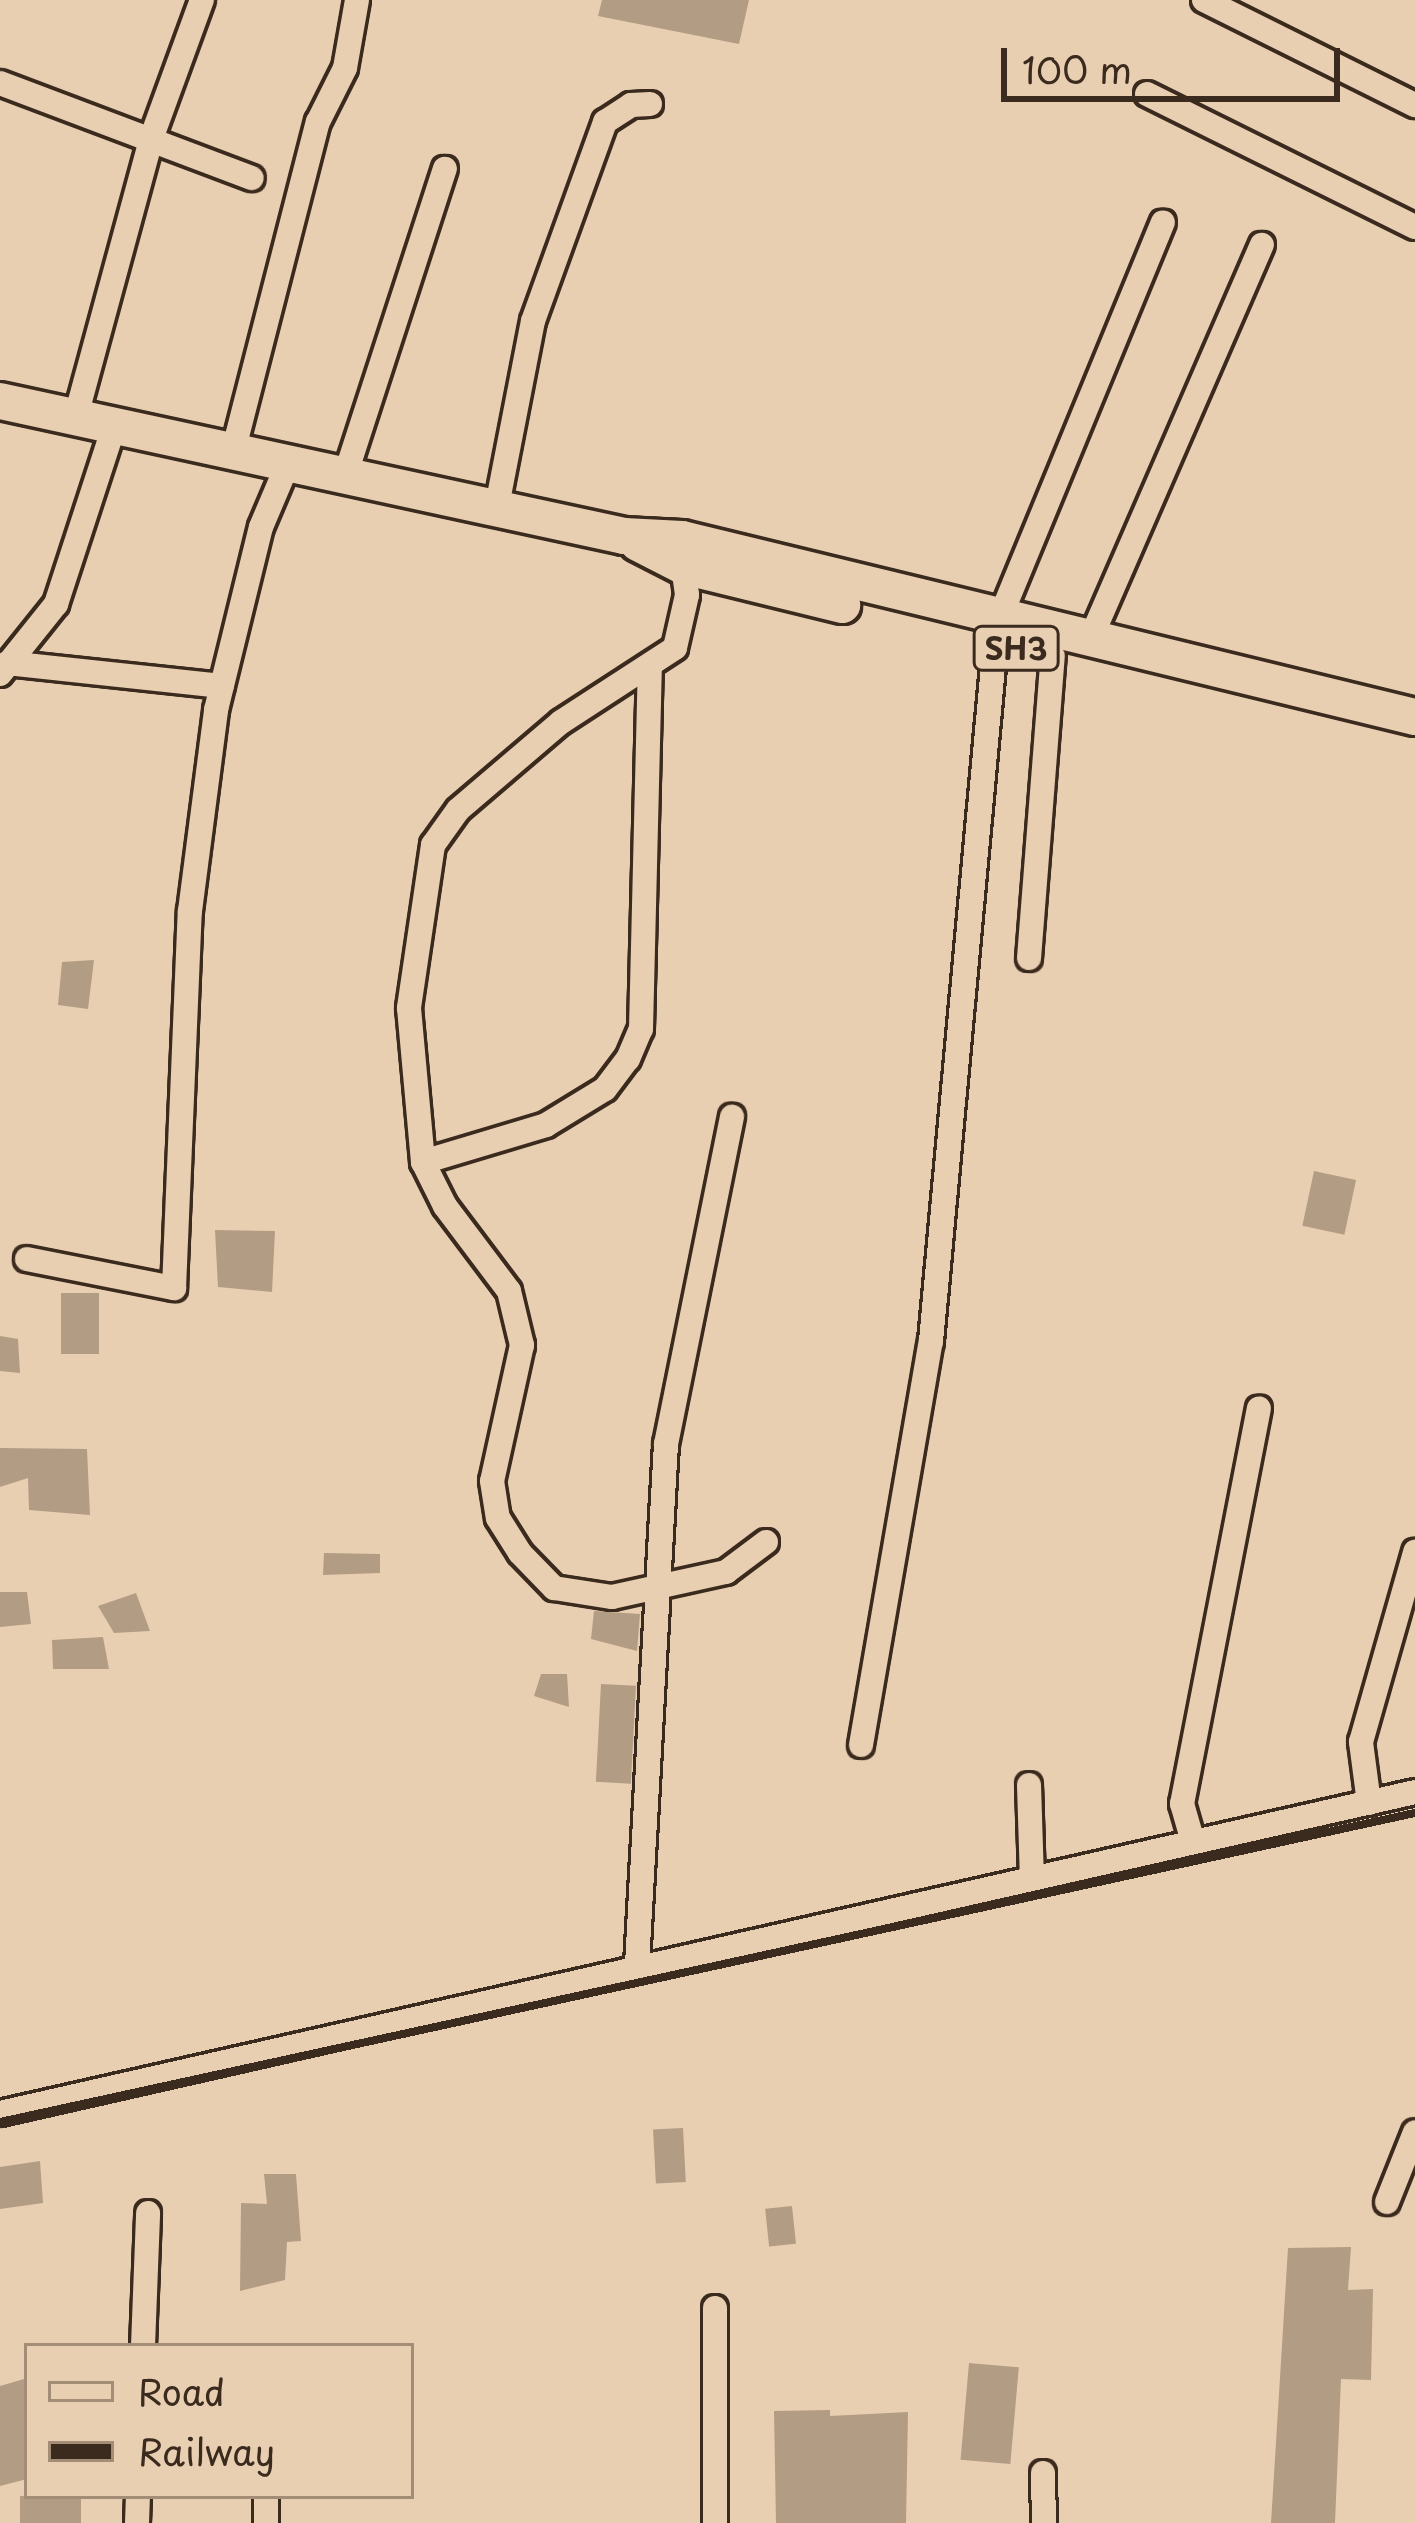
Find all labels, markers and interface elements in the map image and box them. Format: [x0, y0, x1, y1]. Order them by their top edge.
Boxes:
scale bar [1007, 24, 1346, 98]
text: 100 m [1022, 42, 1132, 96]
road number: SH3 [971, 624, 1061, 672]
legend [24, 2343, 414, 2499]
text: Road [138, 2364, 225, 2418]
text: Railway [138, 2424, 275, 2478]

